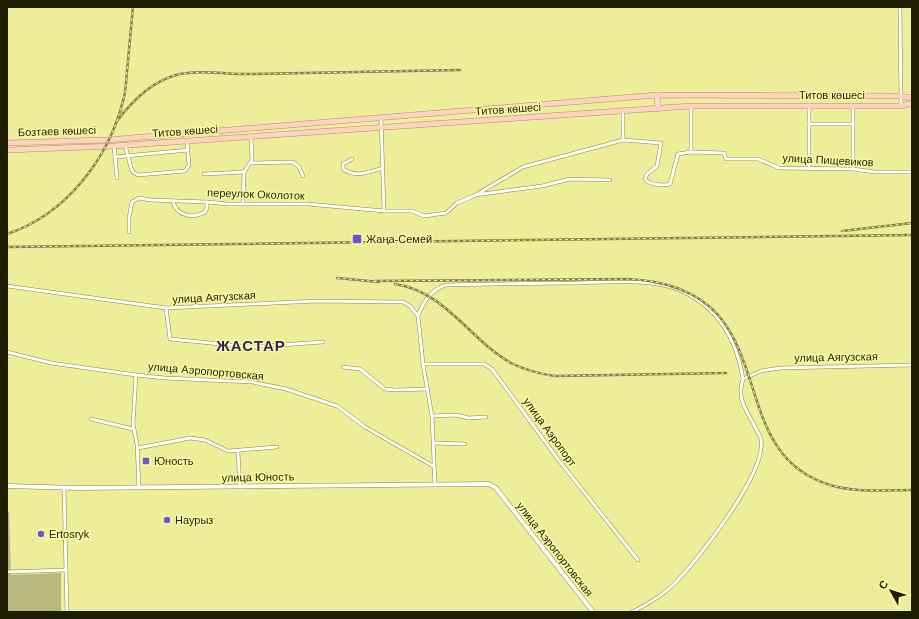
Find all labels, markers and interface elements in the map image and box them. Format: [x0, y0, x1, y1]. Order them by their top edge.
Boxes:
street label: Титов көшесі [799, 89, 865, 101]
street label: Титов көшесі [475, 101, 541, 117]
street label: Титов көшесі [152, 123, 218, 139]
street label: Бозтаев көшесі [18, 124, 96, 138]
street label: улица Пищевиков [782, 152, 874, 168]
street label: переулок Околоток [207, 186, 305, 202]
marker: Жаңа-Семей [351, 233, 363, 245]
place label: Жаңа-Семей [366, 233, 432, 245]
street label: улица Аягузская [172, 289, 256, 305]
district label: ЖАСТАР [215, 337, 286, 354]
street label: улица Аягузская [794, 350, 878, 364]
street label: улица Аэропортовская [148, 360, 264, 382]
street label: улица Аэропорт [521, 395, 579, 469]
place label: Юность [154, 455, 194, 467]
marker: Юность [141, 456, 151, 466]
street label: улица Юность [221, 470, 295, 484]
street label: улица Аэропортовская [515, 500, 595, 598]
place label: Наурыз [175, 514, 213, 526]
marker: Наурыз [162, 515, 172, 525]
place label: Ertosryk [49, 528, 90, 540]
marker: Ertosryk [36, 529, 46, 539]
north arrow [871, 571, 911, 611]
text: С [876, 578, 890, 592]

